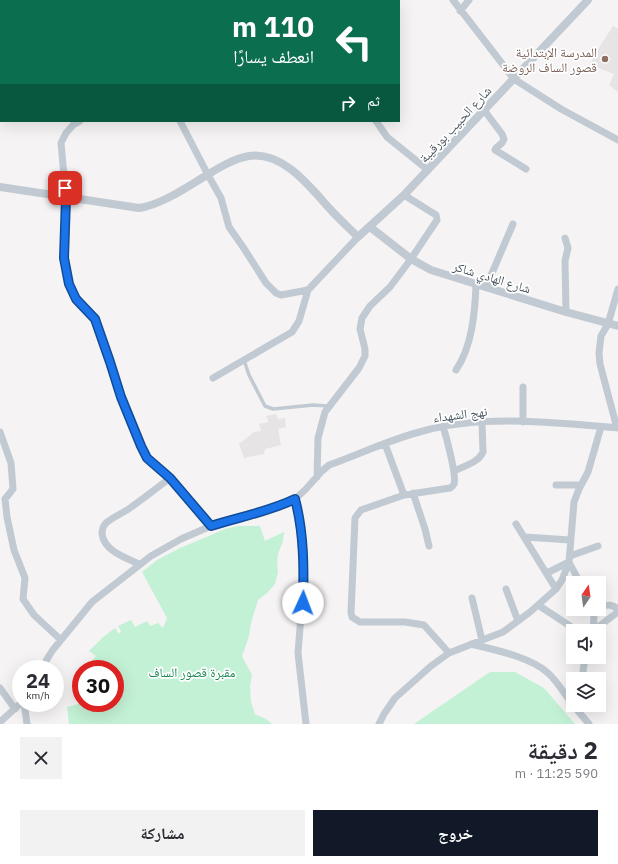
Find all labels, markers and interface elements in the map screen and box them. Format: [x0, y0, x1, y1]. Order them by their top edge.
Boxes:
text: 110 m [232, 8, 314, 45]
icon: left [328, 16, 380, 68]
place label: المدرسة الإبتدائية قصور الساف الروضة [502, 44, 597, 76]
text: انعطف يسارًا [233, 45, 314, 68]
marker: المدرسة الإبتدائية قصور الساف الروضة [600, 54, 610, 64]
street label: شارع الحبيب بورقيبة [415, 82, 496, 167]
text: ثم [367, 91, 380, 110]
icon: right [337, 92, 359, 114]
pin [48, 171, 82, 205]
icon: arrive [54, 177, 76, 199]
street label: شارع الهادي شاكر [449, 257, 533, 300]
street label: نهج الشهداء [432, 403, 488, 427]
north arrow [566, 576, 606, 616]
map controls [566, 576, 606, 712]
position arrow [282, 582, 324, 624]
button: sound [566, 624, 606, 664]
speed limit sign: 30 [72, 660, 124, 712]
park label: مقبرة قصور الساف [149, 664, 236, 681]
text: 24 [26, 667, 50, 694]
button: layers [566, 672, 606, 712]
text: km/h [26, 689, 50, 702]
text: 2 دقيقة [528, 734, 598, 766]
button: close [20, 737, 62, 779]
text: 590 m · 11:25 [515, 765, 598, 782]
button: مشاركة [20, 810, 305, 856]
button: خروج [313, 810, 598, 856]

